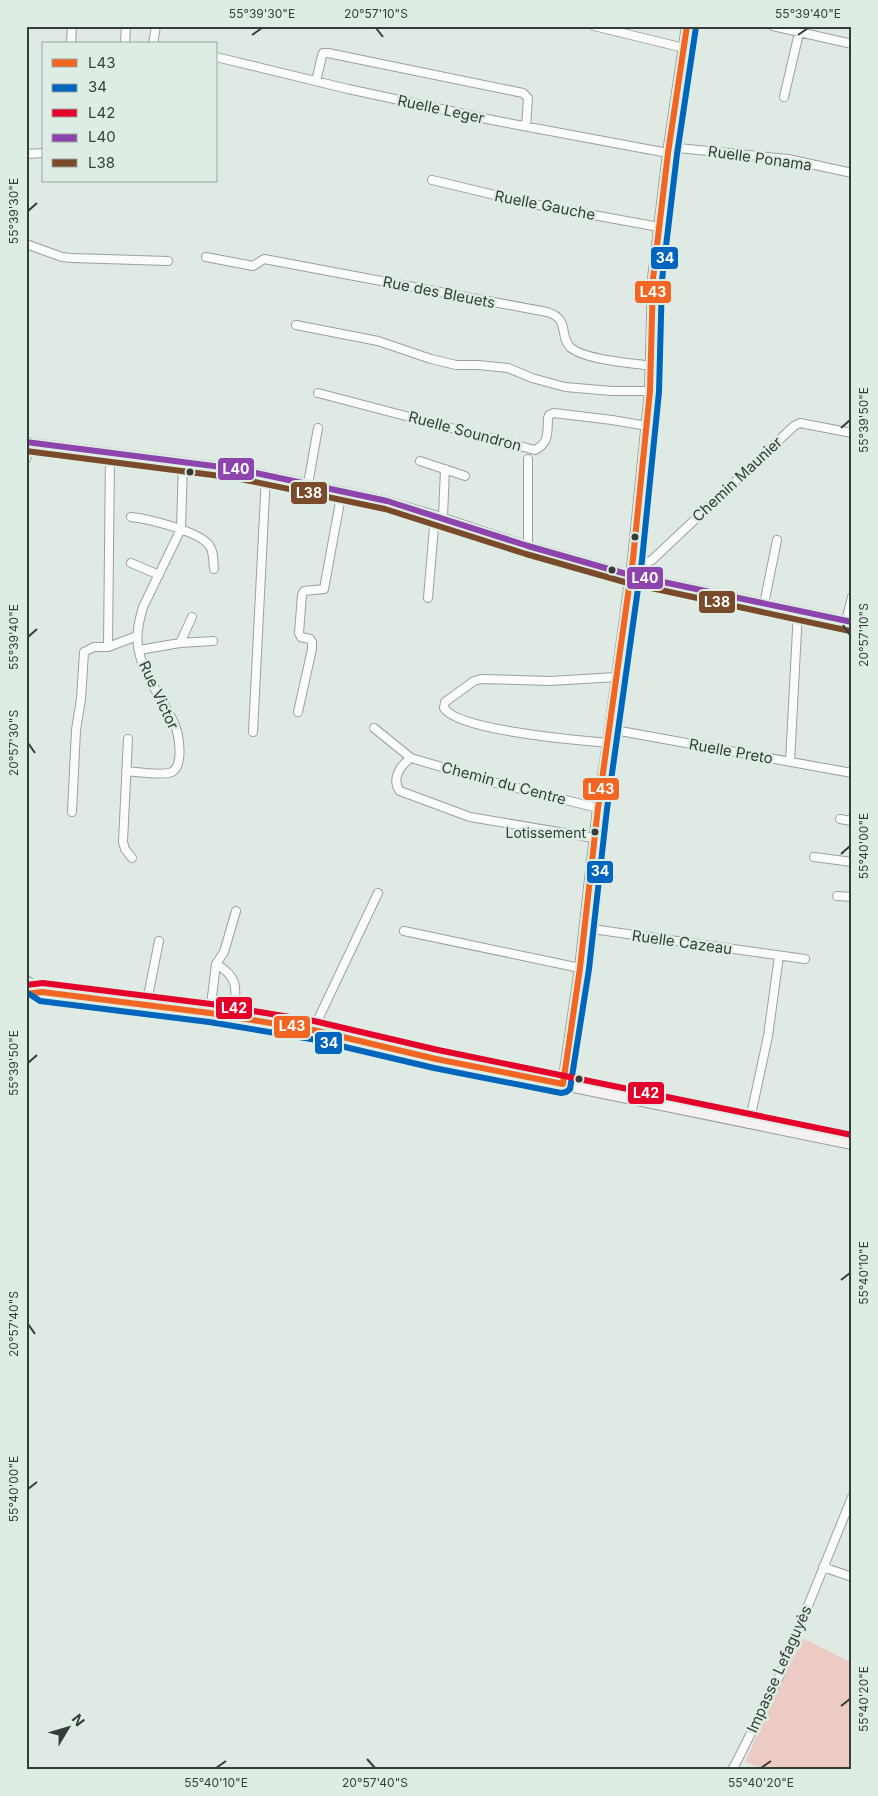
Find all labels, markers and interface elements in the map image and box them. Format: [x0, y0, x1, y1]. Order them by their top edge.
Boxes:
text: 55°39'30"E [229, 6, 295, 21]
text: 20°57'10"S [344, 6, 408, 21]
text: 55°39'40"E [775, 6, 841, 21]
legend [42, 42, 218, 182]
text: L43 [88, 53, 115, 72]
text: 34 [88, 77, 107, 96]
street label: Ruelle Leger [396, 91, 487, 128]
text: L42 [88, 103, 115, 122]
text: L40 [88, 127, 116, 146]
street label: Ruelle Ponama [707, 141, 813, 175]
text: L38 [88, 153, 115, 172]
text: 55°39'30"E [6, 178, 21, 244]
street label: Ruelle Gauche [493, 186, 597, 224]
line badge: 34 [650, 246, 679, 270]
text: 34 [656, 249, 674, 266]
street label: Rue des Bleuets [381, 272, 497, 312]
line badge: L43 [634, 280, 672, 304]
text: L43 [640, 283, 666, 300]
text: 55°39'50"E [856, 387, 871, 453]
street label: Ruelle Soundron [406, 407, 524, 455]
street label: Chemin Maunier [688, 432, 786, 526]
line badge: L40 [217, 457, 255, 481]
text: L40 [223, 460, 249, 477]
unlabelled marker [185, 467, 195, 477]
line badge: L38 [290, 481, 328, 505]
text: L38 [296, 484, 322, 501]
unlabelled marker [630, 532, 640, 542]
unlabelled marker [607, 565, 617, 575]
line badge: L40 [626, 566, 664, 590]
text: L40 [632, 569, 658, 586]
line badge: L38 [698, 590, 736, 614]
text: L38 [704, 593, 730, 610]
text: 20°57'10"S [856, 603, 871, 667]
text: 55°39'40"E [6, 604, 21, 670]
street label: Rue Victor [135, 658, 183, 733]
text: 20°57'30"S [6, 710, 21, 776]
street label: Ruelle Preto [688, 734, 774, 768]
street label: Chemin du Centre [440, 757, 568, 809]
line badge: L43 [582, 777, 620, 801]
text: L43 [588, 780, 614, 797]
text: 55°40'00"E [856, 813, 871, 879]
place label: Lotissement [506, 824, 586, 841]
marker: Lotissement [590, 827, 600, 837]
line badge: 34 [586, 860, 614, 884]
text: 34 [591, 862, 609, 879]
street label: Ruelle Cazeau [631, 926, 733, 958]
line badge: L42 [215, 996, 253, 1020]
text: L42 [221, 999, 247, 1016]
line badge: L43 [273, 1015, 311, 1039]
text: L43 [279, 1017, 305, 1034]
text: 55°39'50"E [6, 1030, 21, 1096]
line badge: 34 [314, 1031, 343, 1055]
text: 34 [320, 1034, 338, 1051]
unlabelled marker [574, 1074, 584, 1084]
line badge: L42 [627, 1081, 665, 1105]
text: L42 [633, 1084, 659, 1101]
text: 55°40'10"E [856, 1241, 871, 1305]
text: 20°57'40"S [6, 1291, 21, 1357]
text: 55°40'00"E [6, 1456, 21, 1522]
street label: Impasse Lefaguyès [742, 1602, 816, 1736]
text: 55°40'20"E [856, 1666, 871, 1732]
north arrow [42, 1704, 92, 1754]
text: N [69, 1710, 89, 1729]
text: 55°40'10"E [184, 1775, 248, 1790]
text: 20°57'40"S [342, 1775, 408, 1790]
text: 55°40'20"E [728, 1775, 794, 1790]

